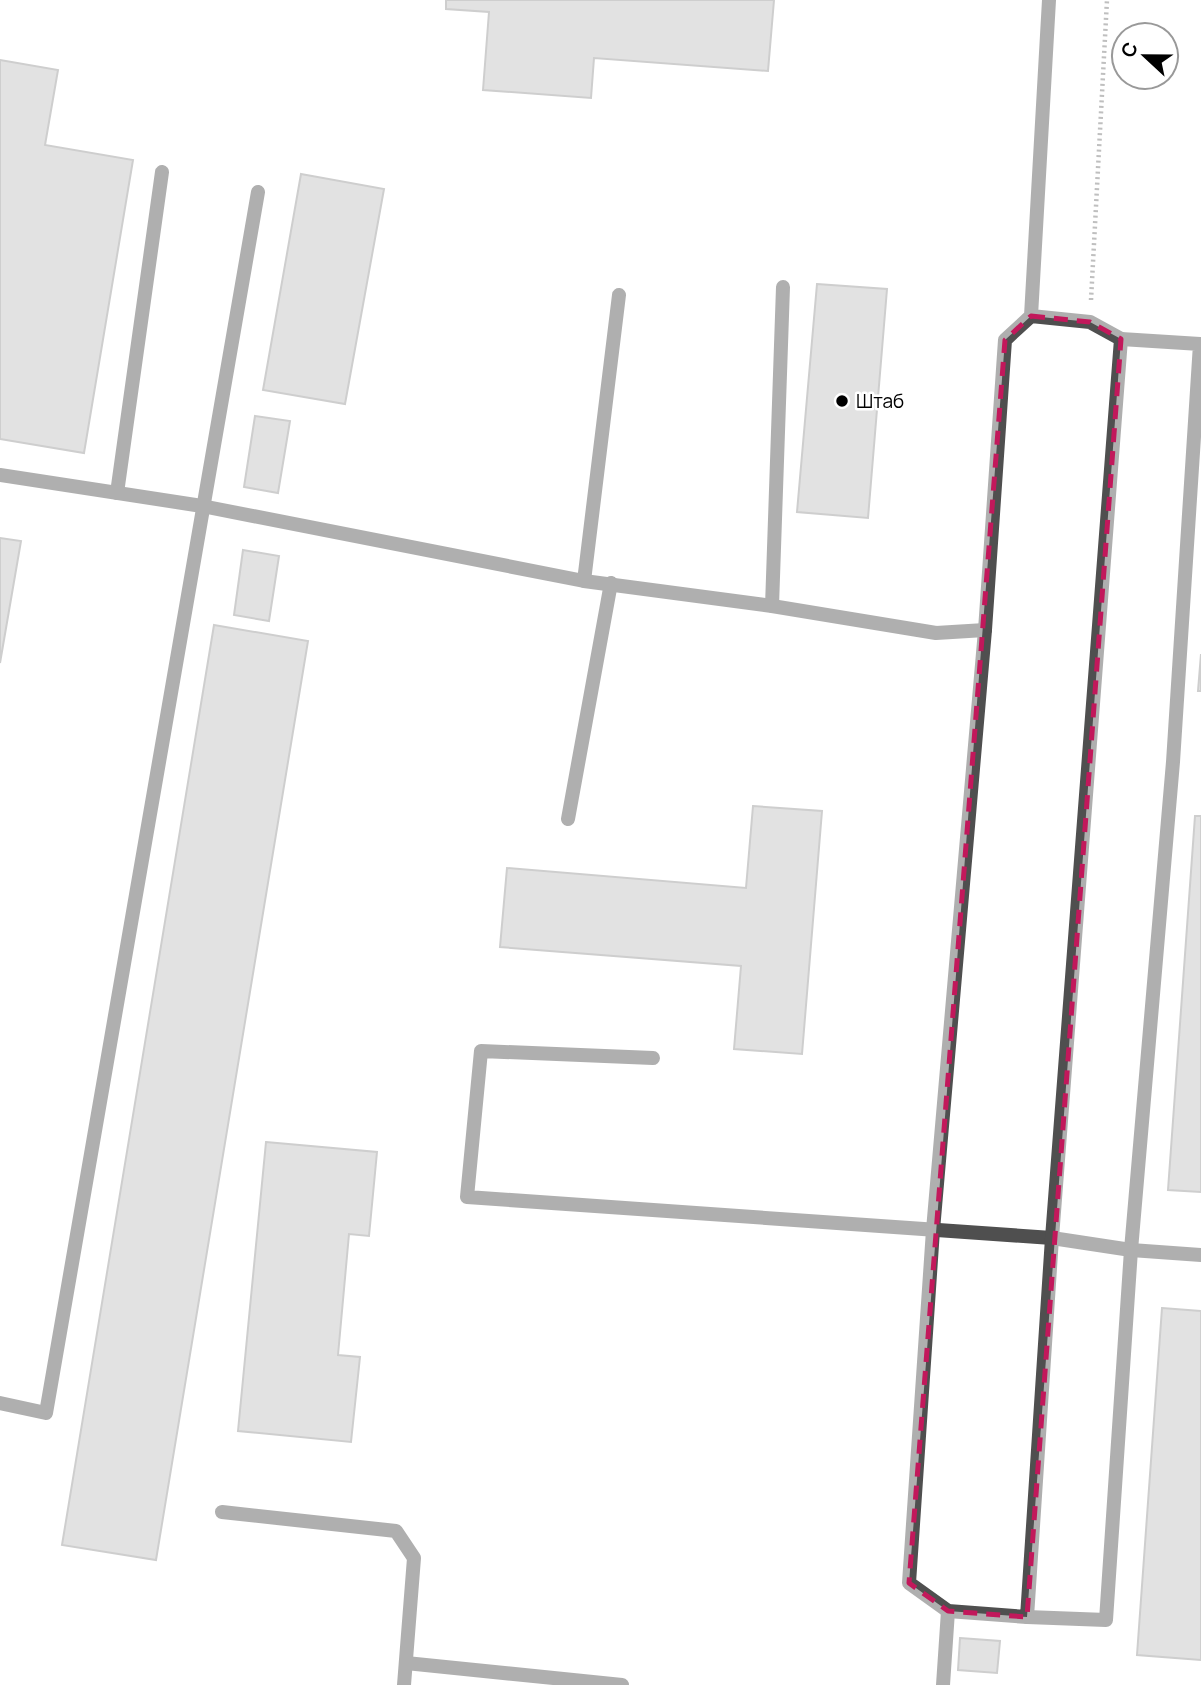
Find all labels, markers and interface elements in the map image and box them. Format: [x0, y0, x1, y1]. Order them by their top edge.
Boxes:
north arrow [1110, 21, 1180, 91]
text: С [1115, 38, 1144, 61]
place label: Штаб [856, 388, 904, 414]
marker: Штаб [834, 393, 850, 409]

